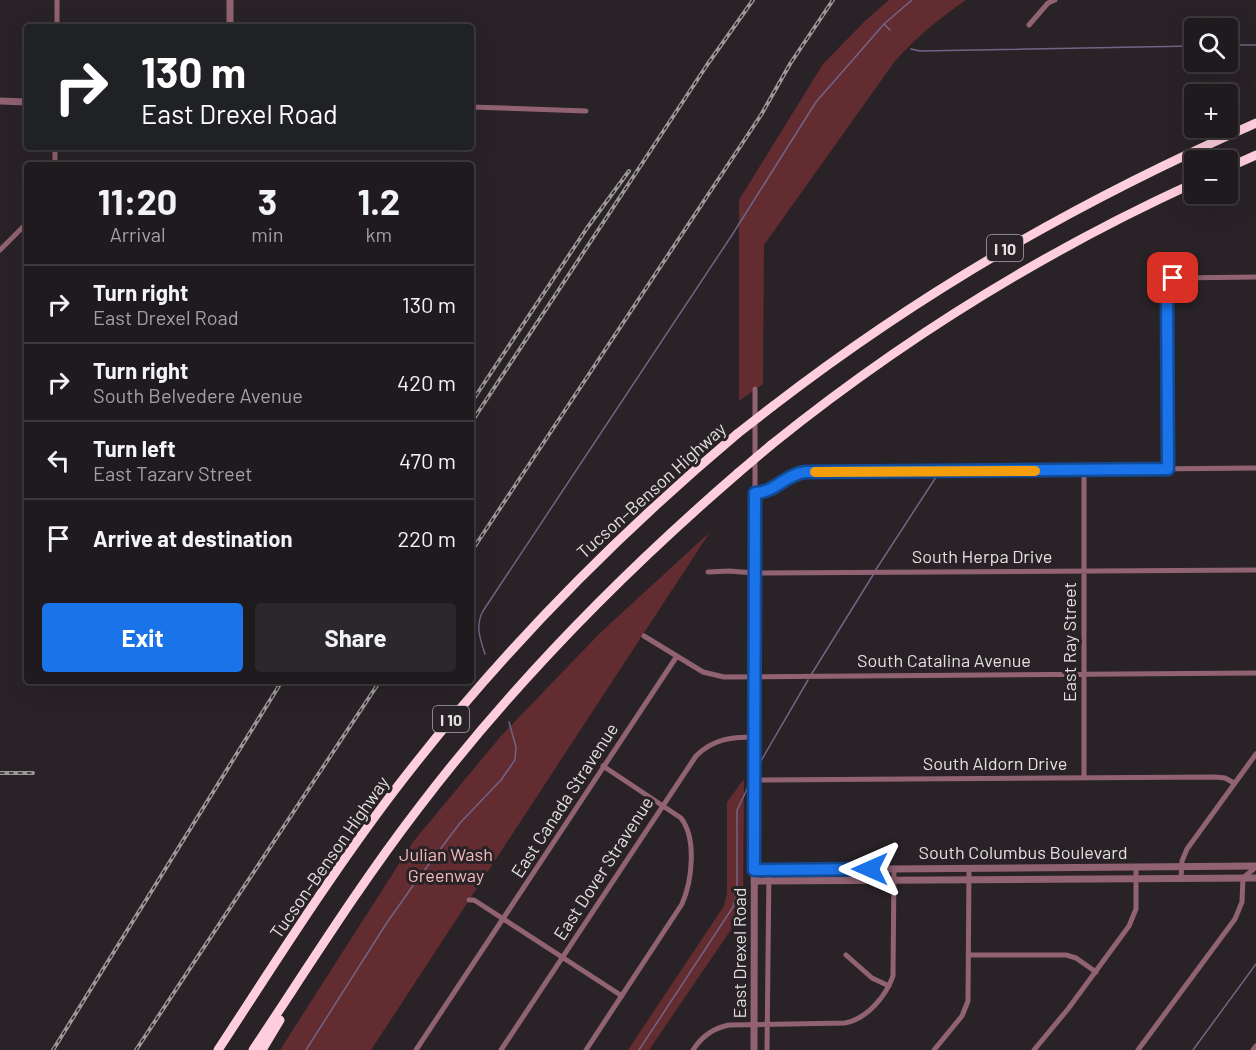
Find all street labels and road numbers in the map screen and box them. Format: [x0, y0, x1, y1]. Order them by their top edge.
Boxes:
road number: I 10 [987, 235, 1023, 261]
street label: Tucson–Benson Highway [572, 417, 730, 563]
street label: South Herpa Drive [912, 545, 1052, 567]
street label: East Ray Street [1058, 582, 1080, 702]
street label: South Catalina Avenue [857, 649, 1031, 671]
road number: I 10 [433, 706, 469, 732]
street label: East Canada Stravenue [506, 719, 622, 881]
street label: South Aldorn Drive [923, 752, 1067, 774]
street label: Tucson–Benson Highway [265, 772, 393, 942]
street label: East Dover Stravenue [548, 792, 658, 944]
street label: South Columbus Boulevard [918, 841, 1128, 863]
street label: East Drexel Road [728, 887, 750, 1019]

